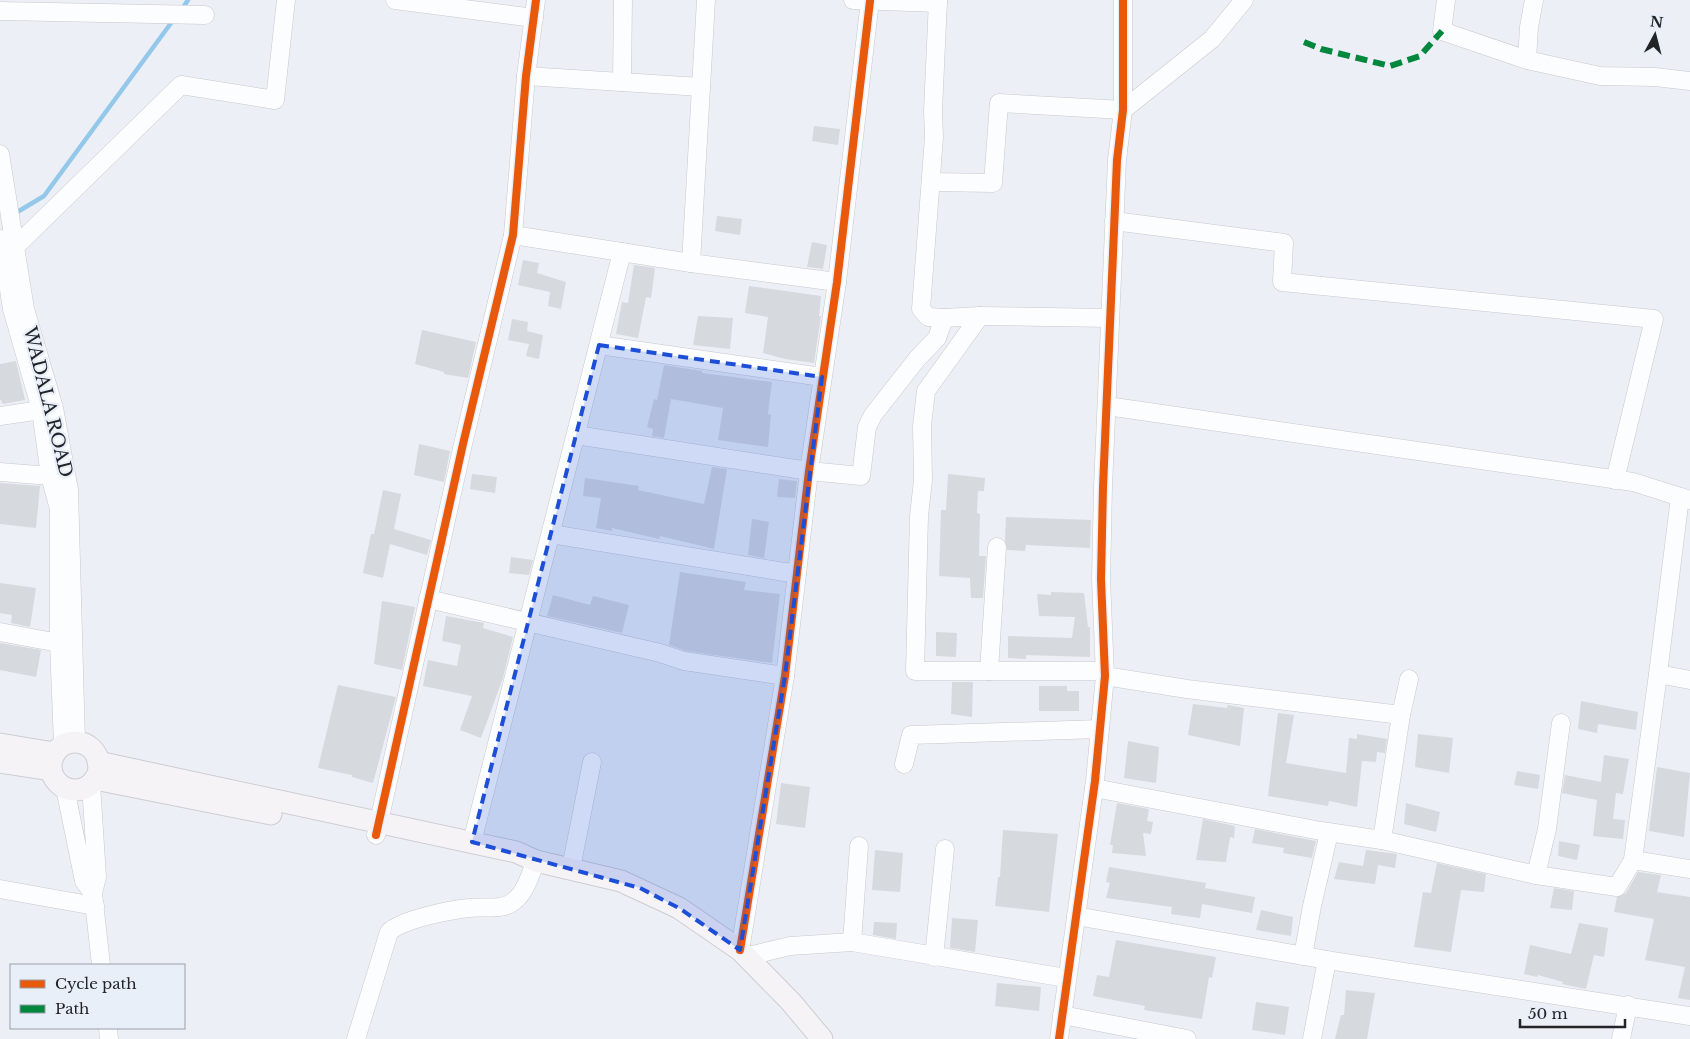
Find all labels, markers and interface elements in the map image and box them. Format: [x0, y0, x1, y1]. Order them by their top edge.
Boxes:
north arrow [1630, 10, 1680, 60]
text: N [1649, 12, 1664, 32]
street label: WADALA ROAD [18, 323, 77, 480]
legend [10, 964, 185, 1029]
text: Cycle path [55, 974, 137, 993]
scale bar [1520, 996, 1625, 1028]
text: Path [55, 999, 89, 1018]
text: 50 m [1528, 1004, 1568, 1023]

